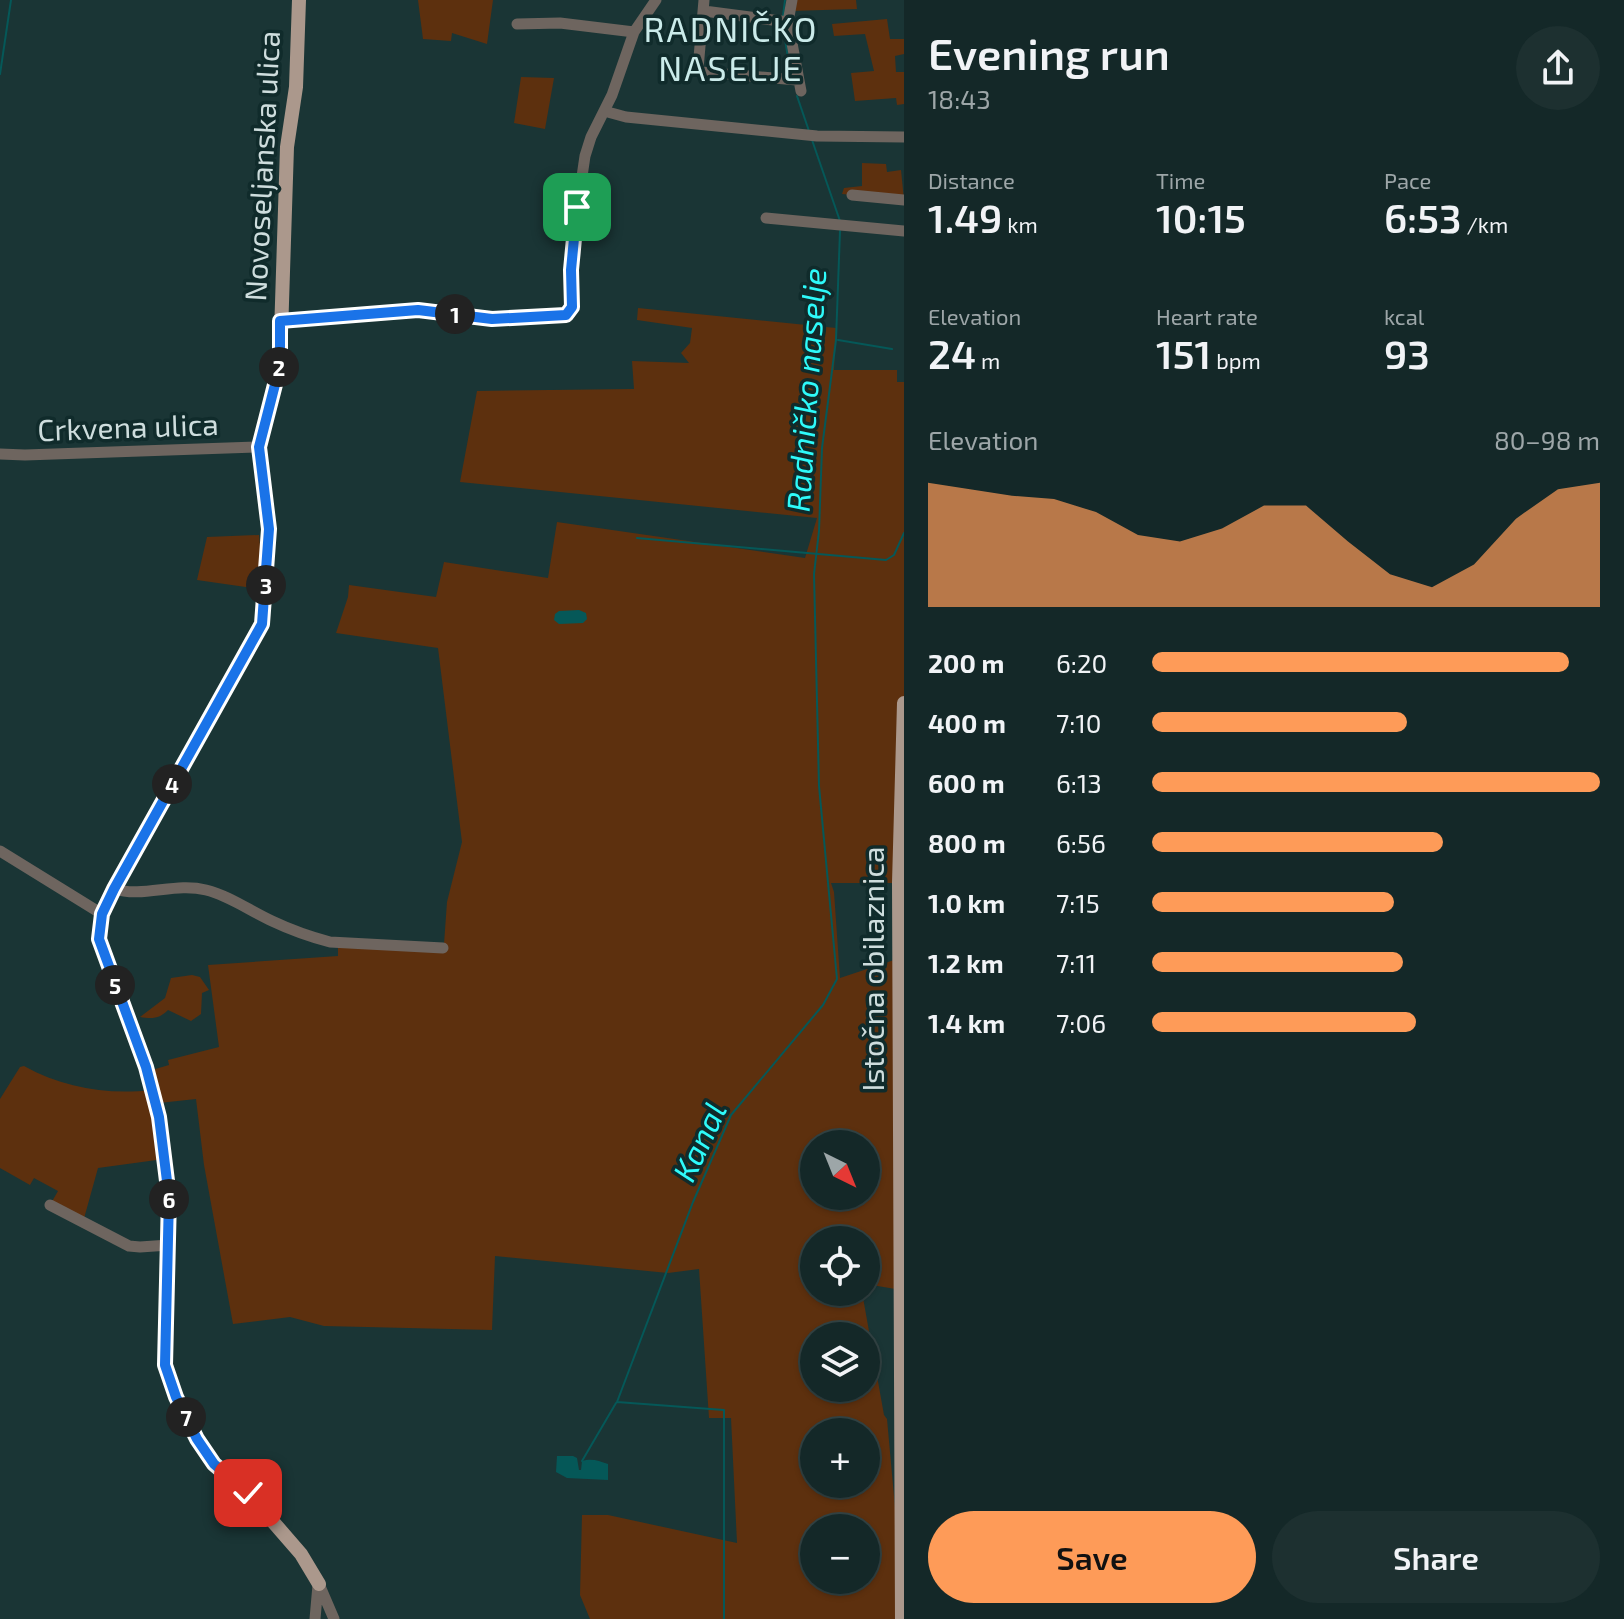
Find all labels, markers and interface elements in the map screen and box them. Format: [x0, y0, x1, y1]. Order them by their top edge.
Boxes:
district label: RADNIČKO NASELJE [643, 8, 819, 88]
text: Evening run [928, 26, 1170, 79]
button: share [1516, 26, 1600, 110]
street label: Novoseljanska ulica [236, 30, 286, 302]
text: 18:43 [928, 83, 991, 114]
text: Distance [928, 167, 1015, 193]
text: Time [1156, 167, 1205, 193]
text: Pace [1384, 167, 1431, 193]
pin [543, 173, 611, 241]
icon: arrive [555, 185, 599, 229]
text: 1.49 [928, 193, 1002, 241]
text: 10:15 [1156, 193, 1246, 241]
text: 6:53 [1384, 193, 1461, 241]
text: km [1002, 211, 1038, 237]
text: /km [1461, 211, 1508, 237]
water label: Radničko naselje [778, 267, 833, 513]
pin: 1 [435, 294, 475, 334]
text: 1 [450, 301, 460, 327]
text: Elevation [928, 303, 1021, 329]
text: Heart rate [1156, 303, 1258, 329]
text: kcal [1384, 303, 1424, 329]
text: 24 [928, 329, 976, 377]
text: 151 [1156, 329, 1211, 377]
text: 93 [1384, 329, 1430, 377]
pin: 2 [259, 347, 299, 387]
text: m [976, 347, 1000, 373]
text: bpm [1211, 347, 1261, 373]
text: 2 [273, 354, 285, 380]
street label: Crkvena ulica [37, 405, 219, 447]
text: Elevation [928, 424, 1038, 455]
text: 80–98 m [1494, 424, 1600, 455]
pin: 3 [246, 565, 286, 605]
text: 3 [260, 572, 272, 598]
text: 200 m [928, 647, 1004, 678]
text: 6:20 [1056, 647, 1107, 678]
text: 400 m [928, 707, 1006, 738]
text: 7:10 [1056, 707, 1101, 738]
pin: 4 [152, 764, 192, 804]
text: 600 m [928, 767, 1005, 798]
text: 6:13 [1056, 767, 1102, 798]
text: 4 [165, 771, 179, 797]
text: 800 m [928, 827, 1006, 858]
text: 6:56 [1056, 827, 1106, 858]
street label: Istočna obilaznica [854, 846, 890, 1092]
text: 1.0 km [928, 887, 1005, 918]
text: 7:15 [1056, 887, 1100, 918]
text: 1.2 km [928, 947, 1004, 978]
text: 7:11 [1056, 947, 1096, 978]
pin: 5 [95, 965, 135, 1005]
text: 5 [109, 972, 121, 998]
text: 1.4 km [928, 1007, 1005, 1038]
text: 7:06 [1056, 1007, 1106, 1038]
water label: Kanal [663, 1095, 733, 1187]
north arrow [800, 1130, 880, 1210]
map controls [800, 1130, 880, 1594]
pin: 6 [149, 1179, 189, 1219]
text: 6 [163, 1186, 175, 1212]
button: locate [800, 1226, 880, 1306]
button: layers [800, 1322, 880, 1402]
pin: 7 [166, 1397, 206, 1437]
text: 7 [180, 1404, 192, 1430]
button: + [800, 1418, 880, 1498]
pin [214, 1459, 282, 1527]
icon: check [226, 1471, 270, 1515]
button: Save [928, 1511, 1256, 1603]
button: Share [1272, 1511, 1600, 1603]
button: − [800, 1514, 880, 1594]

